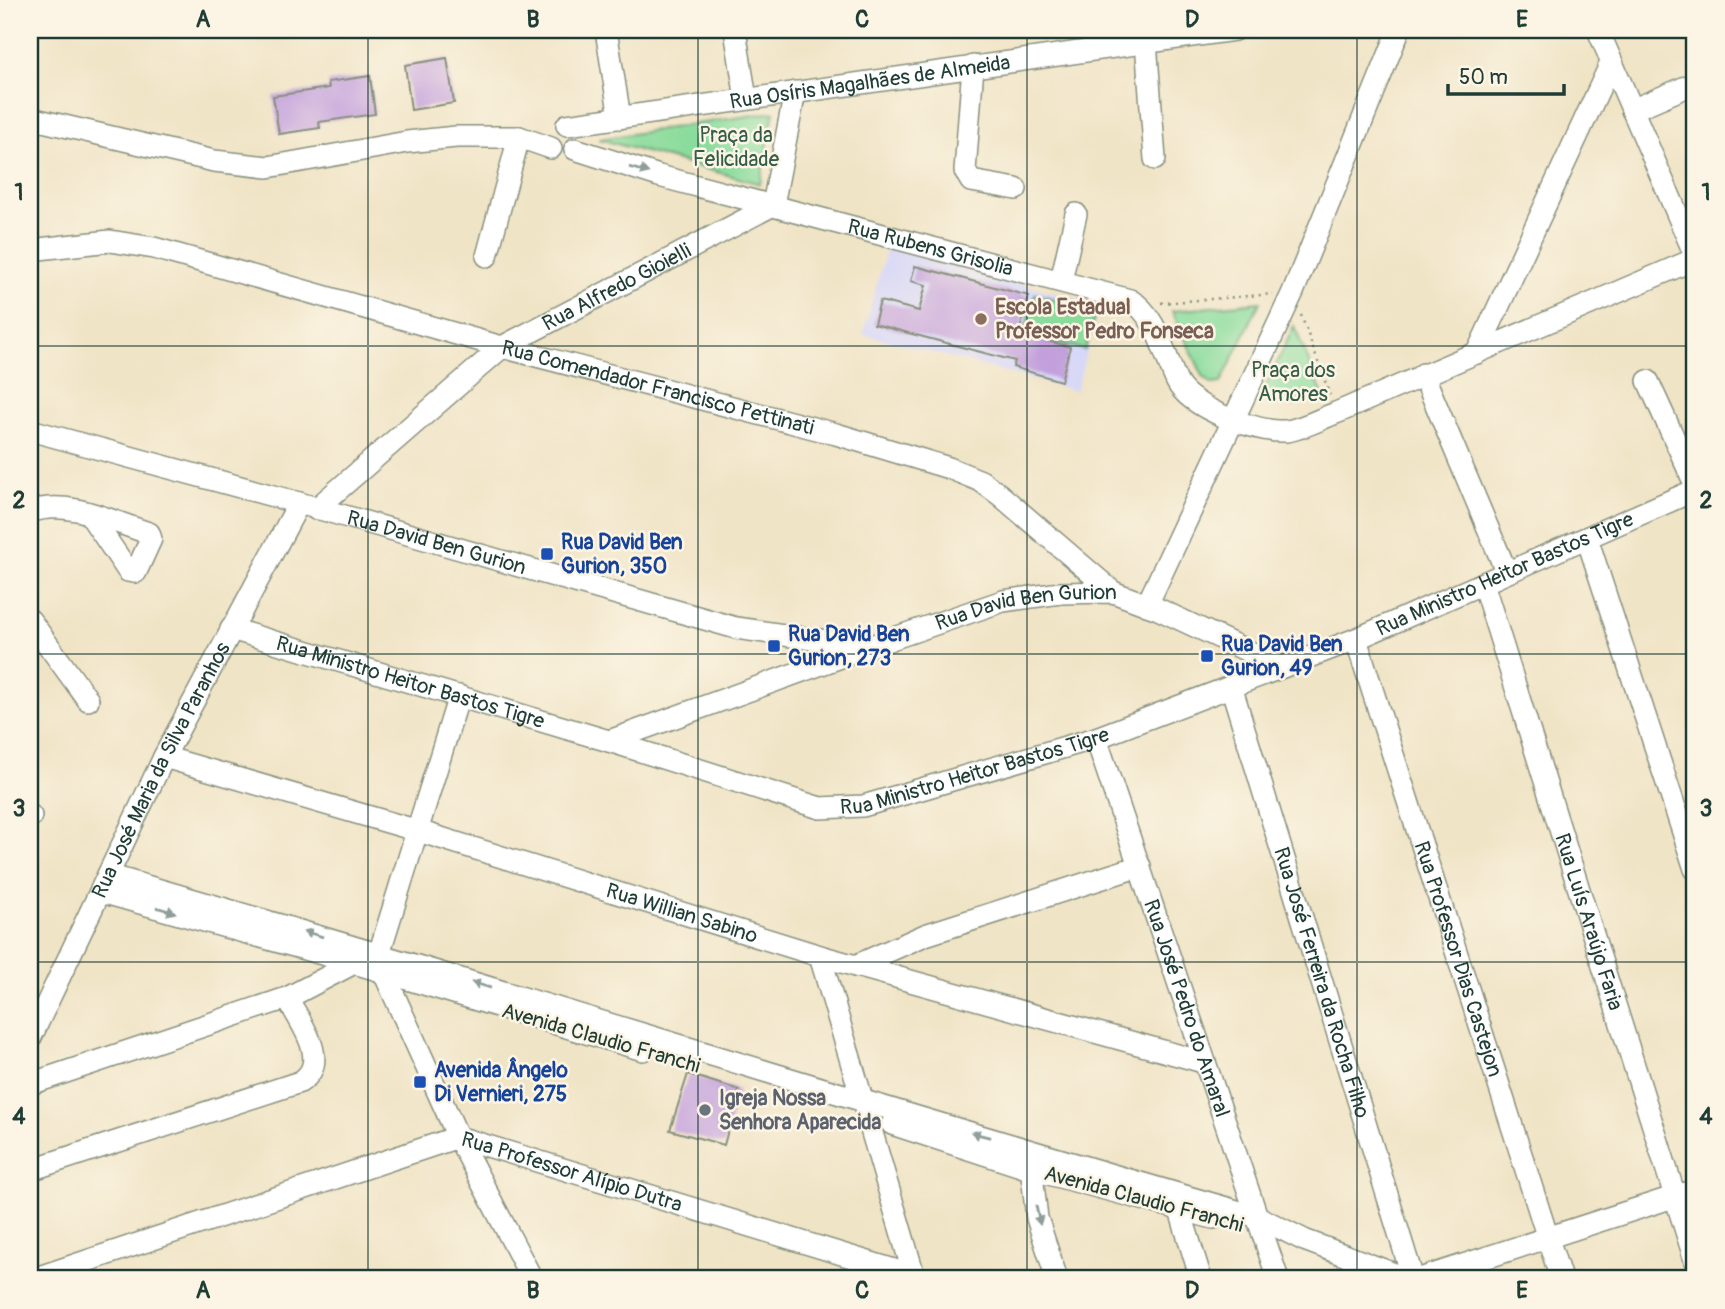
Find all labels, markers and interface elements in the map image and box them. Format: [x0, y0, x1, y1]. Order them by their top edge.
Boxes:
text: A [196, 5, 211, 34]
text: B [526, 5, 540, 34]
text: C [855, 5, 869, 34]
text: D [1185, 5, 1199, 34]
text: E [1516, 5, 1528, 34]
street label: Rua Osíris Magalhães de Almeida [728, 49, 1012, 116]
scale bar [1448, 52, 1564, 96]
text: 50 m [1459, 64, 1508, 91]
park label: Praça da Felicidade [693, 122, 780, 173]
one-way arrow [629, 165, 651, 176]
text: 1 [15, 178, 24, 207]
text: 1 [1702, 178, 1711, 207]
street label: Rua Rubens Grisolia [845, 213, 1016, 283]
street label: Rua Alfredo Gioielli [538, 237, 696, 337]
place label: Escola Estadual Professor Pedro Fonseca [995, 294, 1214, 345]
marker: Escola Estadual Professor Pedro Fonseca [973, 311, 989, 327]
street label: Rua Comendador Francisco Pettinati [499, 334, 817, 442]
park label: Praça dos Amores [1251, 357, 1336, 408]
text: 2 [13, 486, 26, 515]
text: 2 [1700, 486, 1713, 515]
street label: Rua David Ben Gurion [344, 504, 529, 581]
street label: Rua Ministro Heitor Bastos Tigre [1372, 505, 1638, 643]
place label: Rua David Ben Gurion, 350 [561, 529, 683, 580]
marker: Rua David Ben Gurion, 350 [539, 546, 555, 562]
street label: Rua David Ben Gurion [932, 579, 1117, 637]
place label: Rua David Ben Gurion, 273 [788, 621, 910, 672]
street label: Rua Ministro Heitor Bastos Tigre [273, 630, 548, 735]
place label: Rua David Ben Gurion, 49 [1221, 631, 1343, 682]
street label: Rua José Maria da Silva Paranhos [86, 637, 237, 903]
marker: Rua David Ben Gurion, 273 [766, 638, 782, 654]
marker: Rua David Ben Gurion, 49 [1199, 648, 1215, 664]
street label: Rua Ministro Heitor Bastos Tigre [839, 721, 1114, 821]
text: 3 [13, 794, 25, 823]
text: 3 [1700, 794, 1712, 823]
street label: Rua Luís Araújo Faria [1548, 830, 1629, 1014]
street label: Rua Professor Dias Castejon [1408, 838, 1508, 1080]
street label: Rua José Ferreira da Rocha Filho [1267, 844, 1376, 1121]
street label: Rua Willian Sabino [603, 877, 761, 950]
street label: Rua José Pedro do Amaral [1137, 896, 1236, 1121]
one-way arrow [156, 906, 177, 916]
one-way arrow [303, 929, 324, 939]
one-way arrow [471, 980, 492, 990]
street label: Avenida Claudio Franchi [498, 997, 704, 1080]
place label: Avenida Ângelo Di Vernieri, 275 [434, 1057, 569, 1108]
marker: Avenida Ângelo Di Vernieri, 275 [412, 1074, 428, 1090]
place label: Igreja Nossa Senhora Aparecida [719, 1085, 881, 1136]
text: 4 [12, 1102, 26, 1131]
marker: Igreja Nossa Senhora Aparecida [697, 1102, 713, 1118]
text: 4 [1699, 1102, 1713, 1131]
street label: Rua Professor Alípio Dutra [458, 1126, 685, 1219]
one-way arrow [970, 1129, 992, 1140]
street label: Avenida Claudio Franchi [1041, 1160, 1247, 1239]
one-way arrow [1032, 1204, 1043, 1226]
text: A [196, 1276, 211, 1305]
text: B [526, 1276, 540, 1305]
text: C [855, 1276, 869, 1305]
text: D [1185, 1276, 1199, 1305]
text: E [1516, 1276, 1528, 1305]

